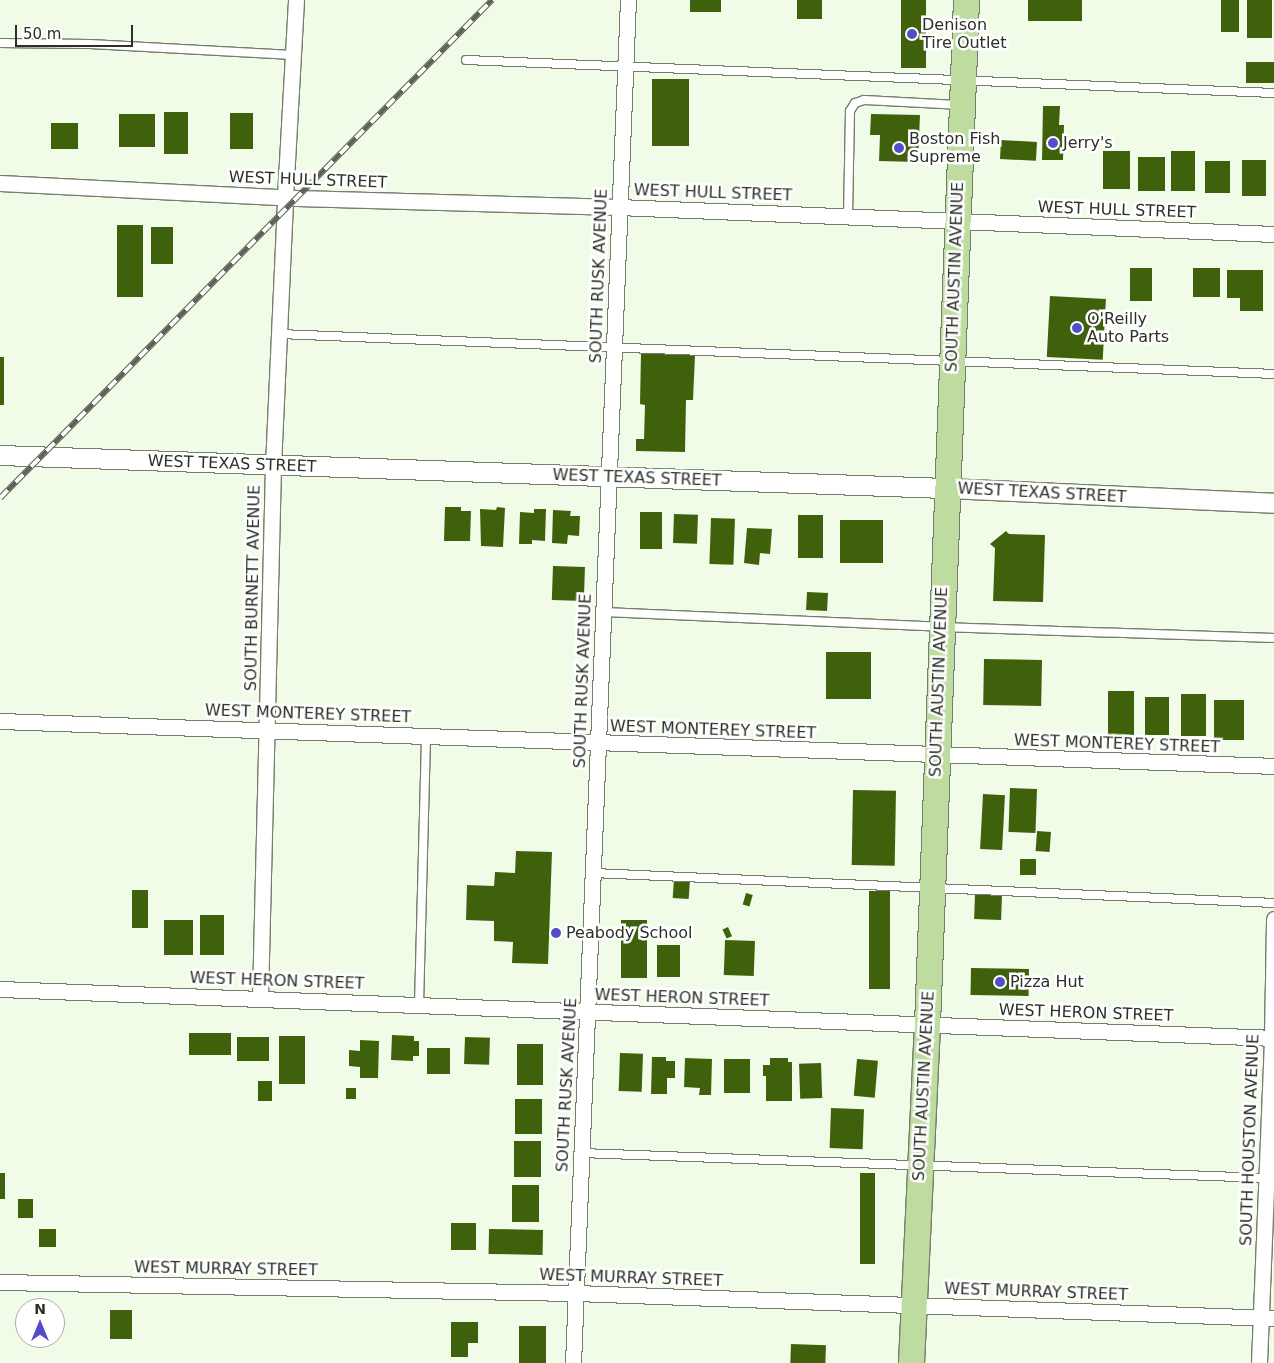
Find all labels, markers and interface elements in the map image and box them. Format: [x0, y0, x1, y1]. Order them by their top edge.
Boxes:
scale bar [18, 15, 135, 47]
place label: Denison Tire Outlet [922, 15, 1006, 53]
text: 50 m [23, 25, 61, 43]
marker: Denison Tire Outlet [906, 28, 918, 40]
place label: Boston Fish Supreme [909, 129, 1000, 167]
place label: Jerry's [1063, 133, 1113, 153]
marker: Jerry's [1047, 137, 1059, 149]
marker: Boston Fish Supreme [893, 142, 905, 154]
street label: WEST HULL STREET [228, 168, 388, 192]
street label: WEST HULL STREET [633, 181, 793, 205]
street label: SOUTH AUSTIN AVENUE [942, 181, 968, 373]
street label: SOUTH RUSK AVENUE [586, 188, 612, 364]
street label: WEST HULL STREET [1037, 198, 1197, 222]
place label: O'Reilly Auto Parts [1087, 309, 1169, 347]
marker: O'Reilly Auto Parts [1071, 322, 1083, 334]
street label: WEST TEXAS STREET [147, 451, 317, 477]
street label: WEST TEXAS STREET [552, 465, 722, 491]
street label: WEST TEXAS STREET [957, 479, 1127, 507]
street label: SOUTH BURNETT AVENUE [242, 485, 264, 691]
street label: SOUTH AUSTIN AVENUE [926, 586, 952, 778]
street label: SOUTH RUSK AVENUE [570, 593, 596, 769]
street label: WEST MONTEREY STREET [205, 701, 411, 727]
street label: WEST MONTEREY STREET [610, 717, 816, 743]
street label: WEST MONTEREY STREET [1014, 731, 1220, 757]
place label: Peabody School [566, 923, 692, 943]
marker: Peabody School [550, 927, 562, 939]
street label: WEST HERON STREET [189, 968, 365, 994]
place label: Pizza Hut [1010, 972, 1084, 992]
marker: Pizza Hut [994, 976, 1006, 988]
street label: WEST HERON STREET [594, 985, 770, 1011]
street label: SOUTH AUSTIN AVENUE [909, 990, 939, 1182]
street label: SOUTH RUSK AVENUE [553, 997, 581, 1173]
street label: WEST HERON STREET [998, 1000, 1174, 1026]
street label: SOUTH HOUSTON AVENUE [1237, 1034, 1263, 1246]
street label: WEST MURRAY STREET [134, 1258, 318, 1280]
street label: WEST MURRAY STREET [539, 1265, 723, 1291]
street label: WEST MURRAY STREET [944, 1279, 1128, 1305]
north arrow [15, 1298, 65, 1348]
text: N [34, 1301, 46, 1317]

